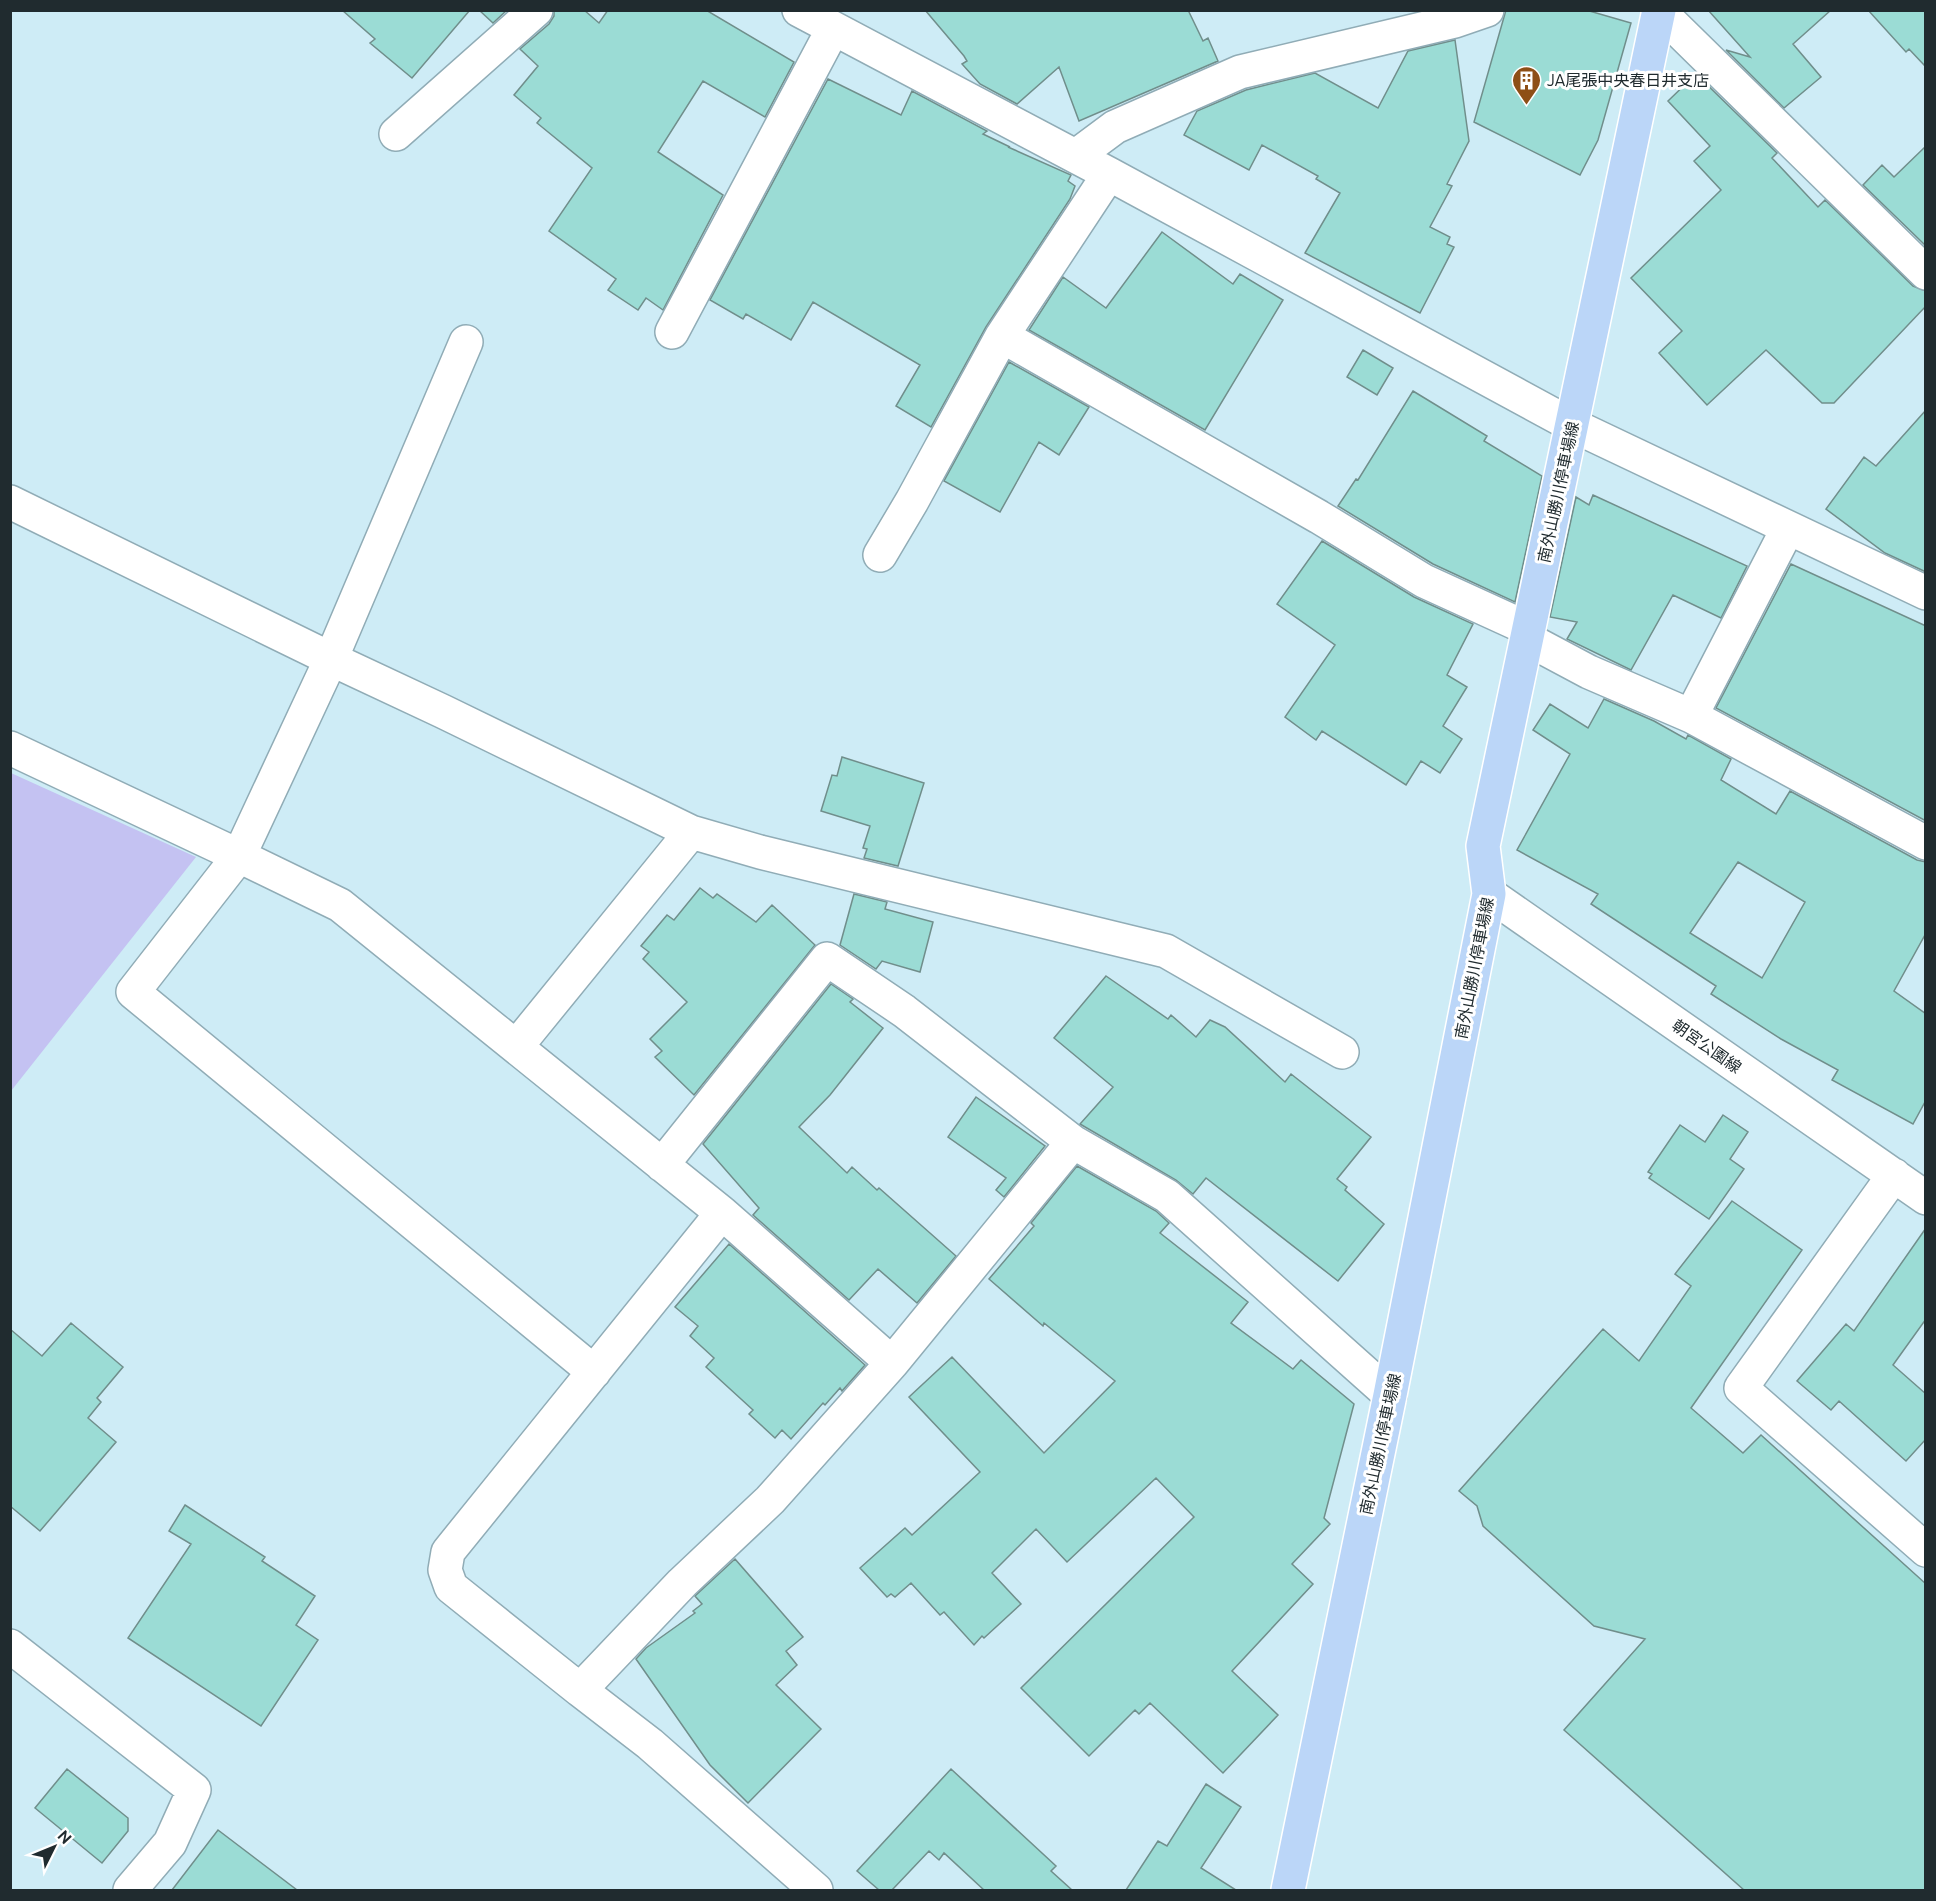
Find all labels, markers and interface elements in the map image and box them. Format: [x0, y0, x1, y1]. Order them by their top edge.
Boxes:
building icon: JA尾張中央春日井支店 [1510, 64, 1542, 106]
place label: JA尾張中央春日井支店 [1547, 71, 1709, 89]
street label: 南外山勝川停車場線 [1534, 420, 1582, 564]
street label: 南外山勝川停車場線 [1451, 896, 1497, 1040]
street label: 朝宮公園線 [1669, 1016, 1745, 1076]
street label: 南外山勝川停車場線 [1356, 1372, 1404, 1516]
north arrow [24, 1817, 84, 1877]
text: N [54, 1826, 76, 1847]

